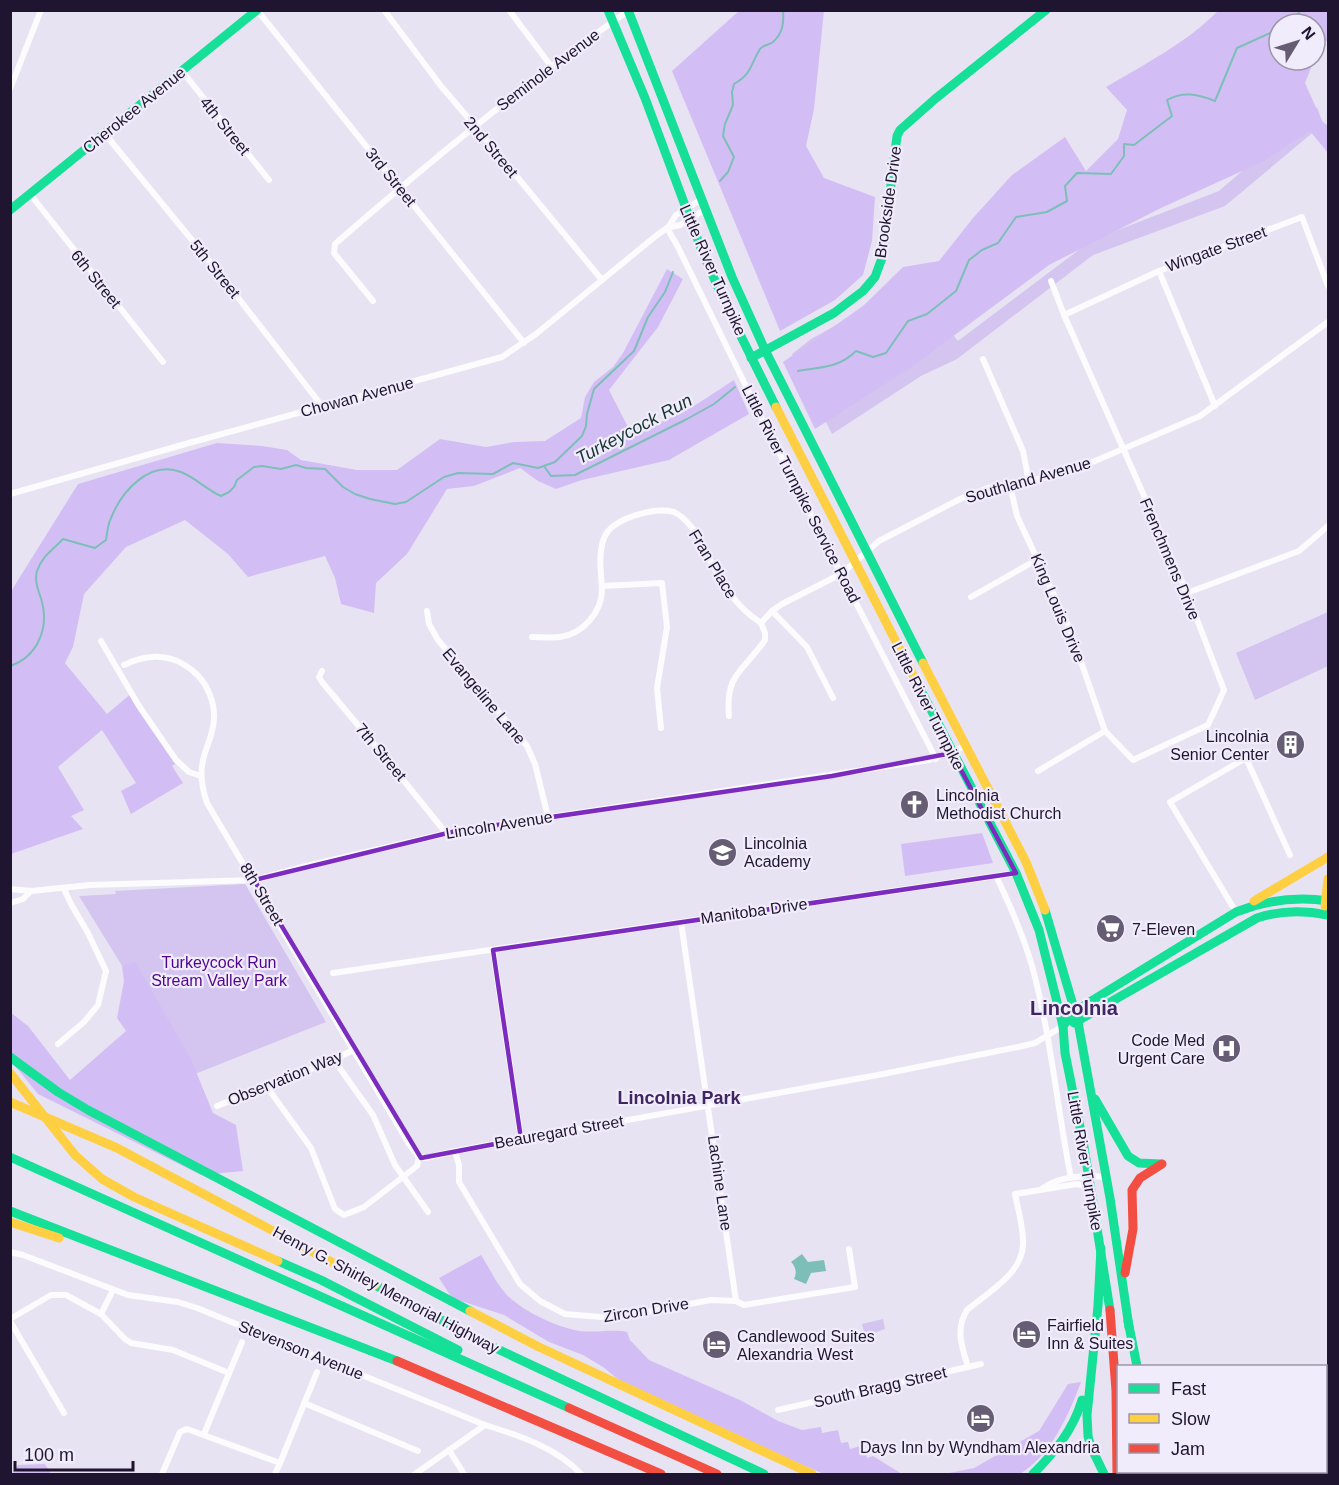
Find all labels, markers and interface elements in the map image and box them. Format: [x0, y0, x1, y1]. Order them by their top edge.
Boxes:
north arrow [1267, 12, 1327, 72]
text: N [1298, 23, 1319, 43]
street label: Seminole Avenue [493, 26, 603, 114]
street label: Cherokee Avenue [79, 63, 189, 157]
street label: 4th Street [197, 94, 254, 159]
street label: 2nd Street [461, 113, 522, 181]
street label: 3rd Street [362, 144, 420, 210]
street label: Brookside Drive [872, 145, 904, 259]
street label: Little River Turnpike [676, 202, 750, 338]
street label: Wingate Street [1163, 223, 1269, 275]
street label: 5th Street [187, 237, 244, 302]
street label: 6th Street [68, 247, 125, 312]
street label: Chowan Avenue [299, 374, 415, 420]
street label: Little River Turnpike Service Road [739, 382, 863, 606]
water label: Turkeycock Run [572, 390, 696, 468]
street label: Southland Avenue [963, 454, 1093, 506]
street label: Frenchmens Drive [1137, 496, 1203, 623]
street label: Fran Place [686, 526, 740, 602]
street label: King Louis Drive [1027, 551, 1089, 665]
street label: Little River Turnpike [888, 639, 968, 773]
street label: Evangeline Lane [439, 645, 529, 747]
street label: 7th Street [352, 720, 410, 784]
place label: Lincolnia Senior Center [1170, 728, 1270, 763]
building icon: Lincolnia Senior Center [1274, 729, 1306, 761]
place label: Lincolnia Methodist Church [936, 787, 1061, 822]
church icon: Lincolnia Methodist Church [899, 788, 931, 820]
street label: Lincoln Avenue [444, 808, 554, 842]
place label: Lincolnia Academy [744, 835, 811, 870]
school or university icon: Lincolnia Academy [707, 836, 739, 868]
street label: 8th Street [237, 860, 287, 929]
street label: Manitoba Drive [700, 895, 809, 927]
supermarket icon: 7-Eleven [1095, 913, 1127, 945]
place label: 7-Eleven [1132, 921, 1195, 938]
park label: Turkeycock Run Stream Valley Park [151, 954, 288, 989]
district label: Lincolnia [1030, 997, 1119, 1019]
place label: Code Med Urgent Care [1118, 1032, 1205, 1067]
hospital icon: Code Med Urgent Care [1210, 1033, 1242, 1065]
street label: Observation Way [225, 1047, 345, 1109]
district label: Lincolnia Park [617, 1088, 742, 1108]
street label: Little River Turnpike [1064, 1090, 1106, 1232]
street label: Beauregard Street [493, 1112, 625, 1152]
street label: Lachine Lane [705, 1134, 735, 1232]
street label: Henry G. Shirley Memorial Highway [270, 1223, 502, 1357]
street label: Zircon Drive [602, 1295, 690, 1325]
street label: Stevenson Avenue [236, 1317, 366, 1383]
place label: Fairfield Inn & Suites [1047, 1317, 1133, 1352]
hotel icon: Fairfield Inn & Suites [1010, 1318, 1042, 1350]
place label: Candlewood Suites Alexandria West [737, 1328, 875, 1363]
hotel icon: Candlewood Suites Alexandria West [700, 1329, 732, 1361]
street label: South Bragg Street [812, 1363, 949, 1411]
legend [1117, 1365, 1327, 1473]
text: Fast [1171, 1379, 1206, 1399]
hotel icon: Days Inn by Wyndham Alexandria [964, 1403, 996, 1435]
text: Slow [1171, 1409, 1211, 1429]
scale bar [15, 1434, 134, 1472]
place label: Days Inn by Wyndham Alexandria [860, 1439, 1100, 1456]
text: Jam [1171, 1439, 1205, 1459]
text: 100 m [24, 1445, 74, 1465]

